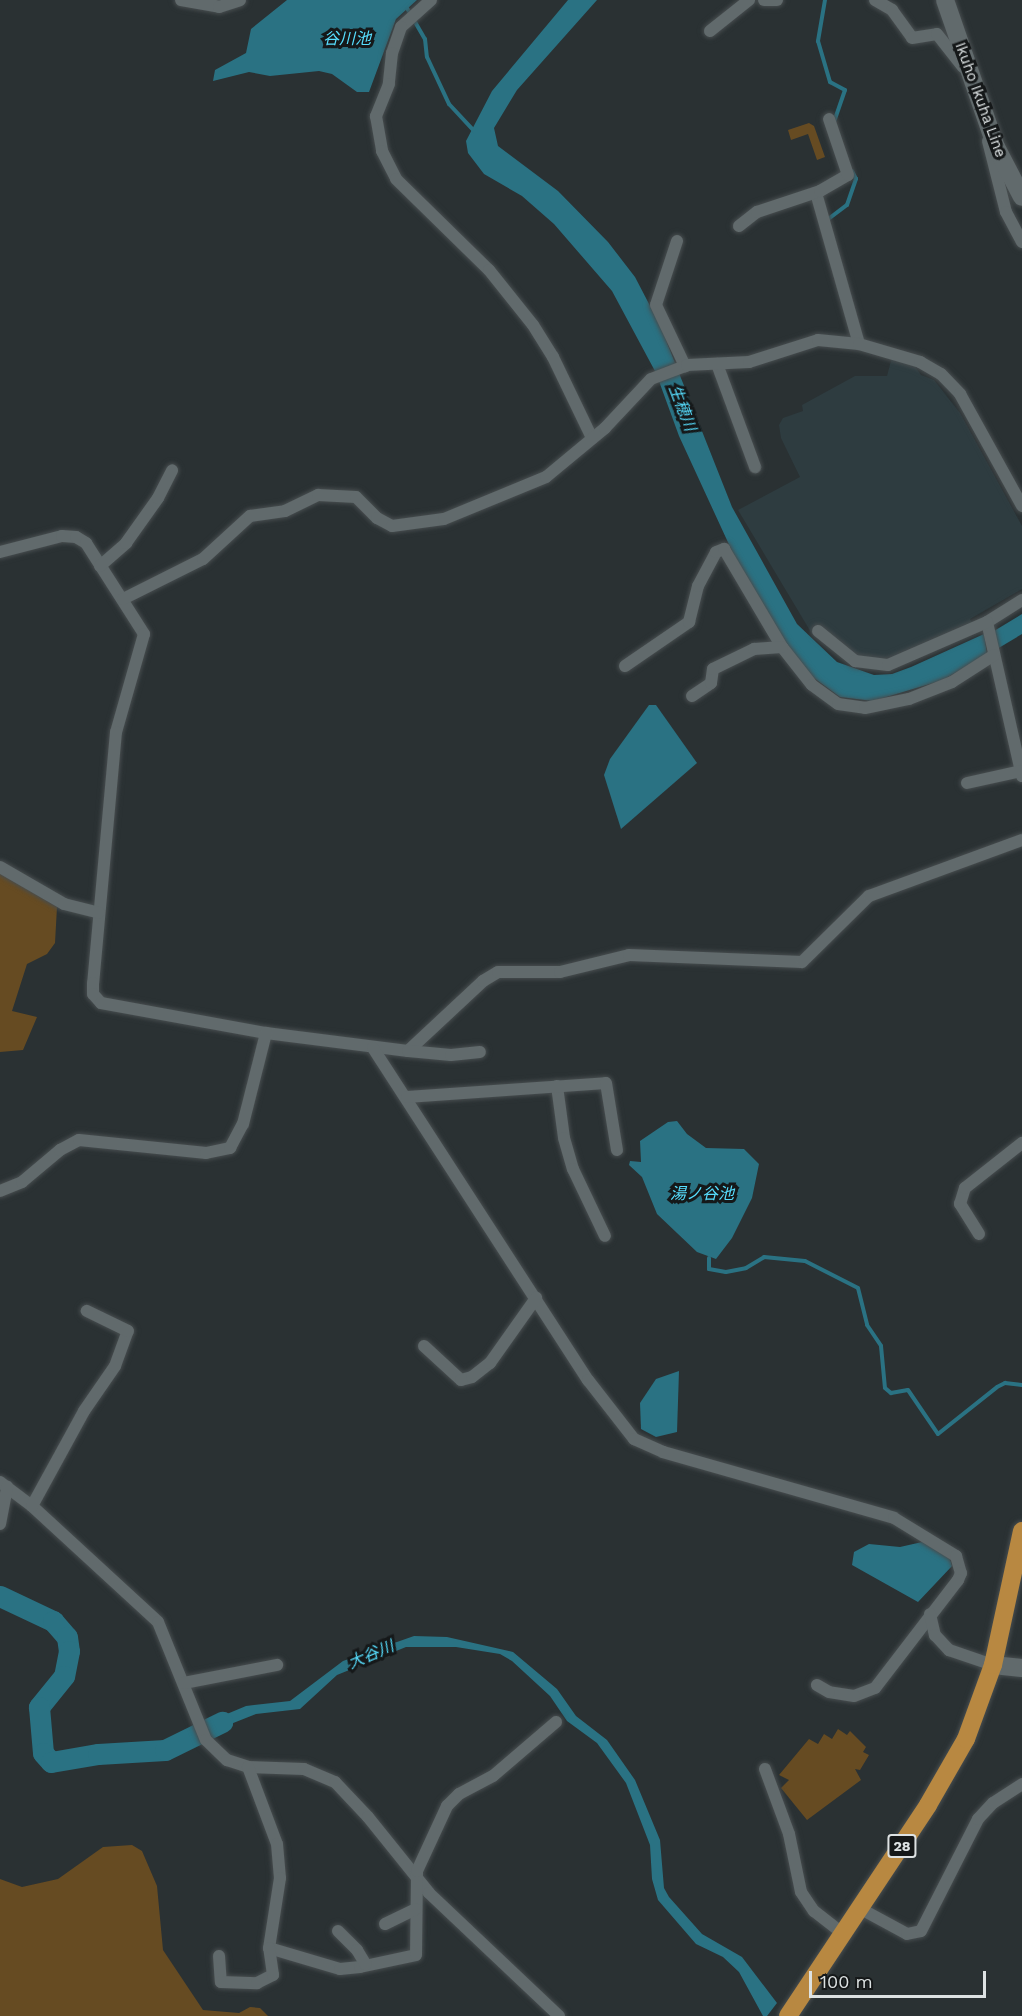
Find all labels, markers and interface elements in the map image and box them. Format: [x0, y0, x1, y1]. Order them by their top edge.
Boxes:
water label: 谷川池 [323, 29, 371, 49]
street label: Ikuho Ikuha Line [951, 40, 1009, 160]
water label: 生穂川 [664, 382, 700, 434]
water label: 湯ノ谷池 [670, 1184, 734, 1204]
water label: 大谷川 [345, 1637, 397, 1673]
road number: 28 [887, 1835, 917, 1857]
scale bar [812, 1959, 989, 1997]
text: 100 m [820, 1971, 873, 1992]

